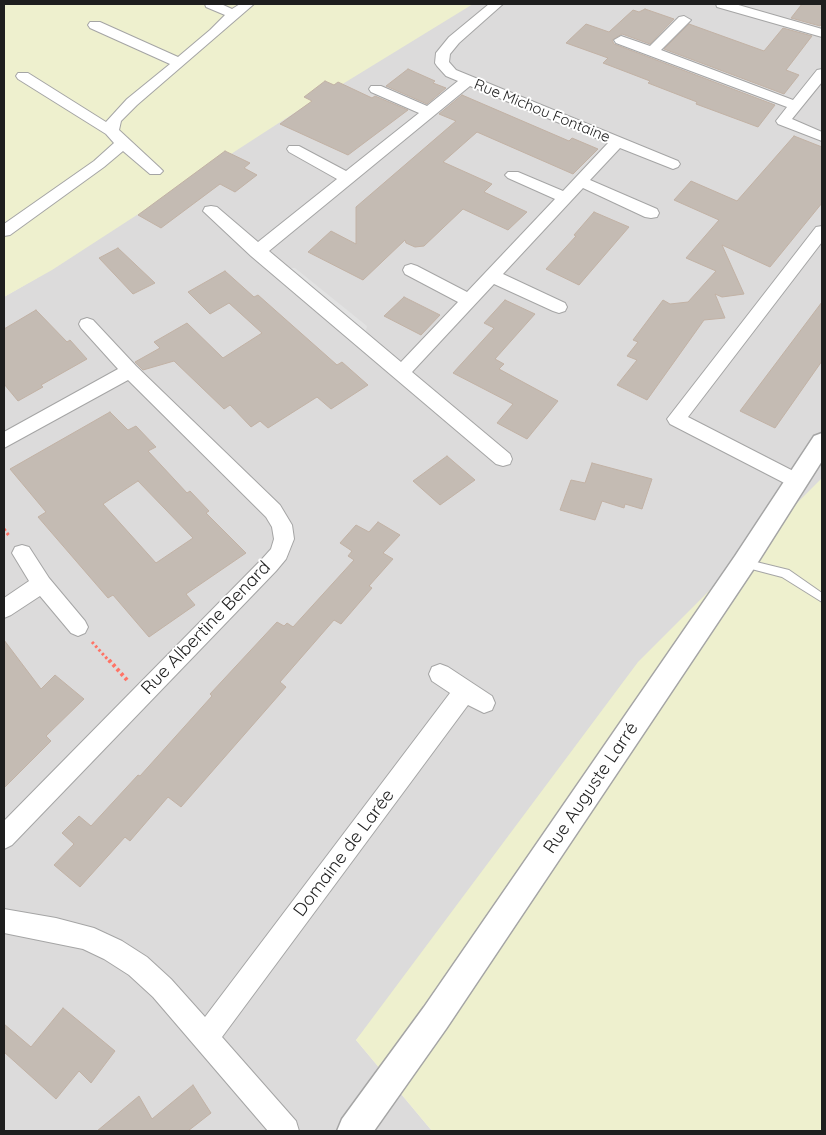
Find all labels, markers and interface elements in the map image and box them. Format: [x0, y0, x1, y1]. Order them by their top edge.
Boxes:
street label: Rue Michou Fontaine [471, 75, 613, 147]
street label: Rue Albertine Benard [137, 557, 275, 699]
street label: Rue Auguste Larré [539, 718, 643, 858]
street label: Domaine de Larée [289, 785, 399, 921]

